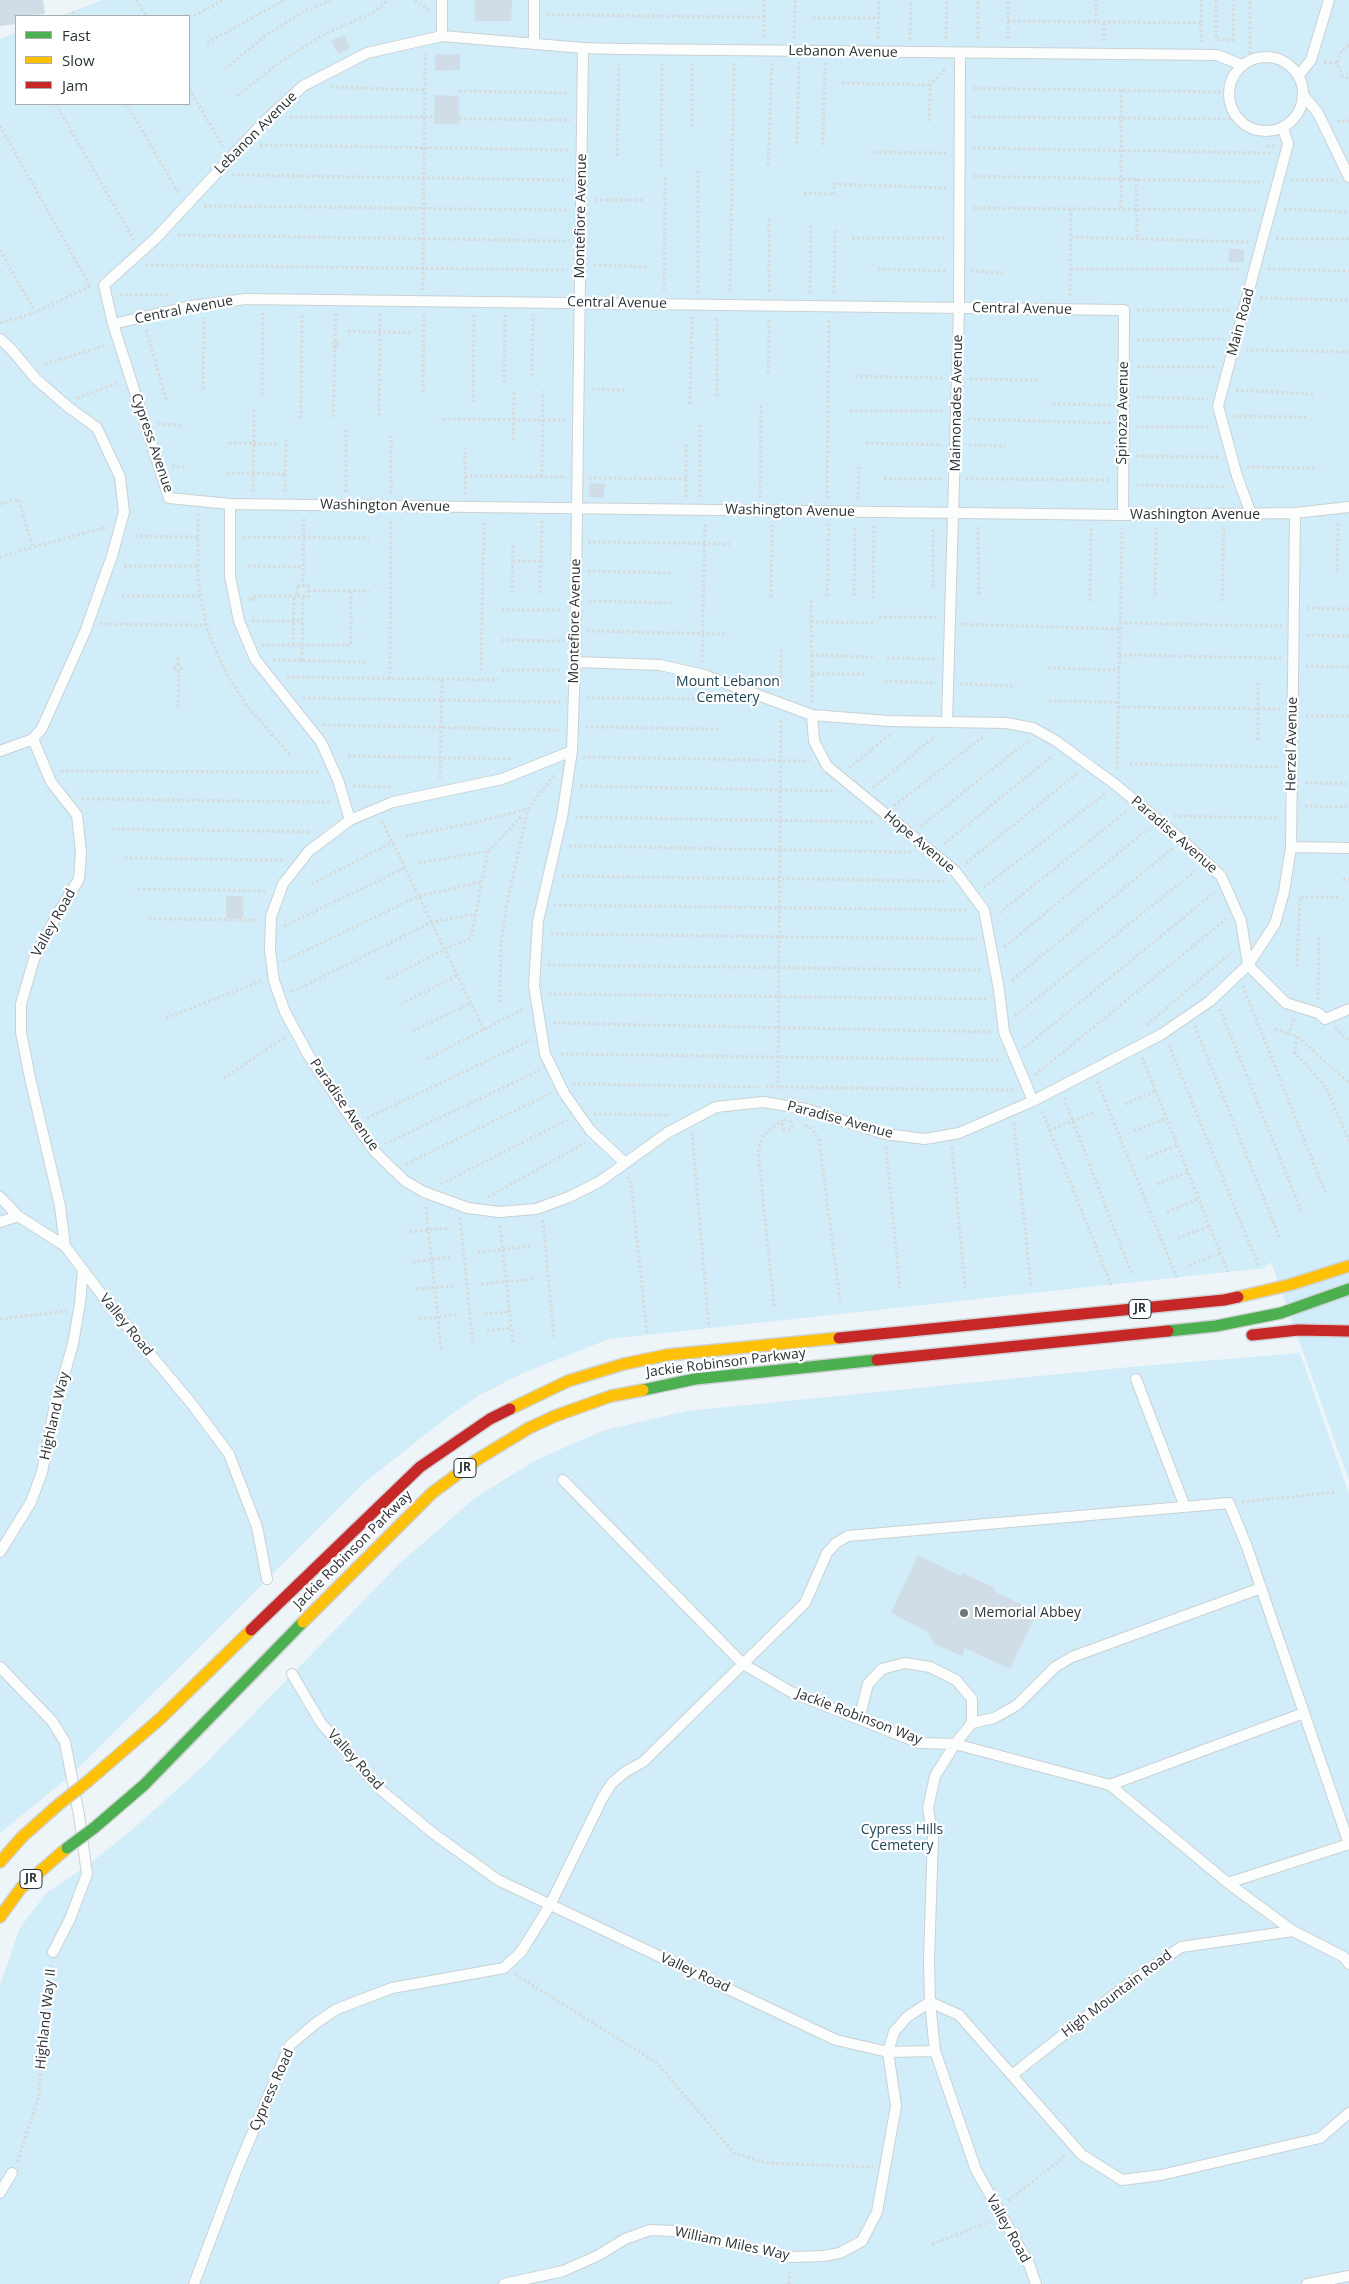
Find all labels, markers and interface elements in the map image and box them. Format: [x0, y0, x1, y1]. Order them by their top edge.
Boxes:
legend [15, 15, 190, 105]
text: Fast [62, 25, 91, 45]
street label: Lebanon Avenue [788, 43, 898, 61]
text: Slow [62, 50, 95, 70]
text: Jam [62, 75, 88, 95]
street label: Lebanon Avenue [211, 88, 301, 178]
street label: Montefiore Avenue [572, 153, 590, 279]
street label: Main Road [1224, 286, 1258, 358]
street label: Central Avenue [133, 292, 235, 328]
street label: Central Avenue [567, 294, 667, 312]
street label: Central Avenue [972, 300, 1072, 318]
street label: Maimonades Avenue [947, 334, 967, 472]
street label: Spinoza Avenue [1114, 361, 1132, 465]
street label: Cypress Avenue [127, 391, 177, 495]
street label: Washington Avenue [320, 496, 450, 516]
street label: Washington Avenue [725, 501, 855, 521]
street label: Washington Avenue [1130, 507, 1260, 523]
street label: Montefiore Avenue [566, 558, 584, 684]
park label: Mount Lebanon Cemetery [676, 674, 780, 706]
street label: Herzel Avenue [1283, 697, 1301, 791]
street label: Paradise Avenue [1127, 793, 1221, 877]
street label: Hope Avenue [880, 807, 958, 877]
street label: Valley Road [28, 886, 80, 960]
street label: Paradise Avenue [306, 1056, 382, 1154]
street label: Paradise Avenue [785, 1098, 895, 1142]
street label: Valley Road [96, 1291, 156, 1359]
road number: JR [1129, 1300, 1151, 1318]
street label: Jackie Robinson Parkway [645, 1345, 807, 1381]
street label: Highland Way [37, 1370, 73, 1462]
road number: JR [454, 1459, 476, 1478]
street label: Jackie Robinson Parkway [290, 1487, 416, 1613]
place label: Memorial Abbey [974, 1605, 1081, 1621]
marker: Memorial Abbey [958, 1607, 970, 1619]
street label: Jackie Robinson Way [794, 1685, 924, 1749]
street label: Valley Road [324, 1726, 386, 1794]
park label: Cypress Hills Cemetery [861, 1822, 943, 1854]
road number: JR [20, 1870, 42, 1888]
street label: High Mountain Road [1059, 1947, 1175, 2041]
street label: Valley Road [657, 1950, 733, 1996]
street label: Highland Way II [32, 1968, 60, 2070]
street label: Cypress Road [246, 2046, 298, 2134]
street label: Valley Road [982, 2192, 1034, 2266]
street label: William Miles Way [673, 2224, 791, 2264]

